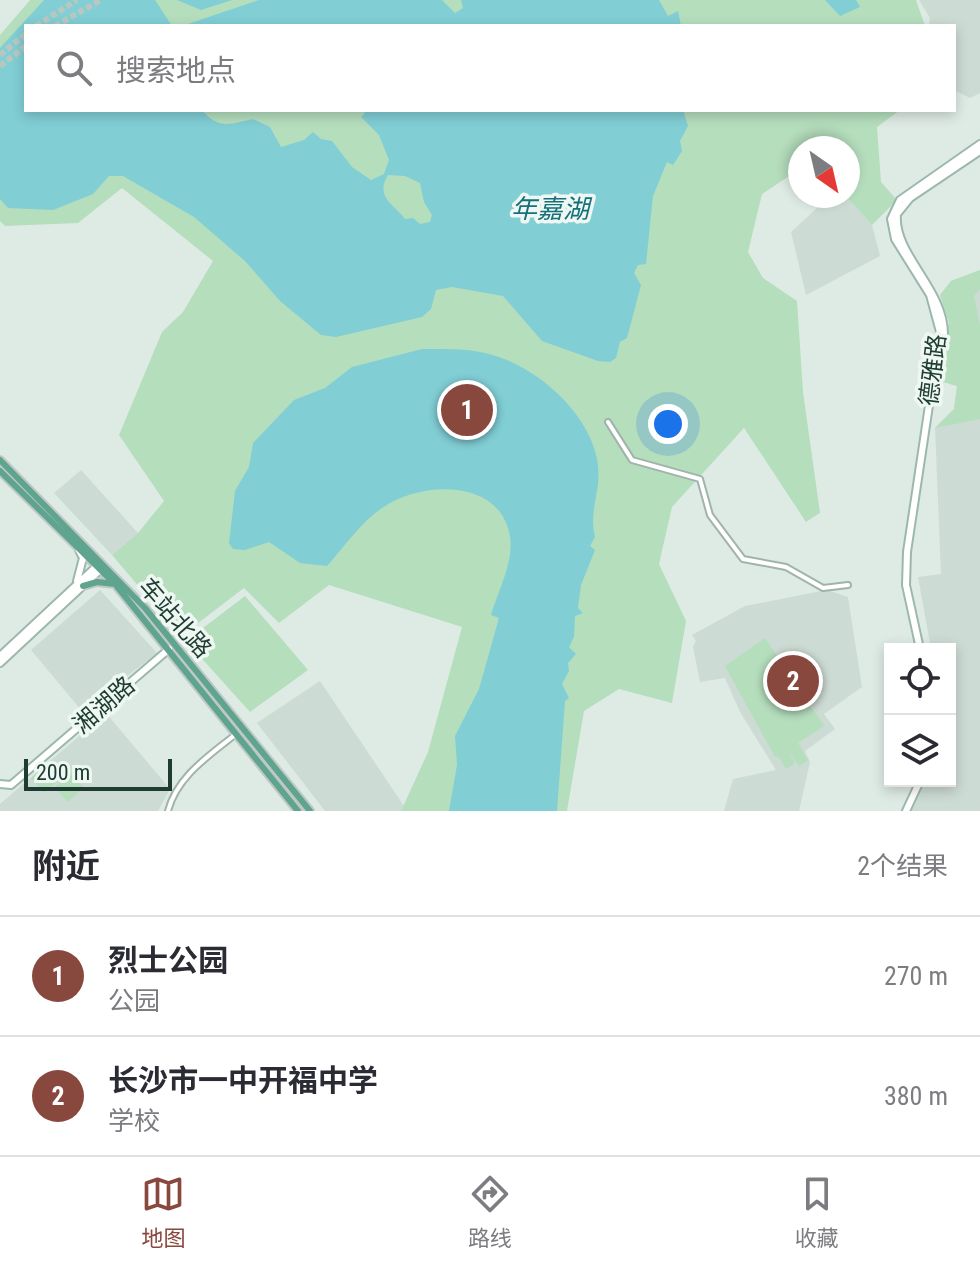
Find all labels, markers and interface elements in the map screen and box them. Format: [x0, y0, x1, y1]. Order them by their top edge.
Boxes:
search box [24, 24, 956, 112]
icon: search [52, 46, 96, 90]
text: 搜索地点 [116, 53, 236, 88]
north arrow [788, 136, 860, 208]
water label: 年嘉湖 [511, 194, 593, 224]
street label: 德雅路 [915, 333, 951, 407]
pin: 1 [441, 380, 493, 440]
your location [648, 404, 688, 444]
street label: 车站北路 [133, 573, 217, 663]
map controls [884, 643, 956, 787]
button: locate [884, 643, 956, 715]
pin: 2 [767, 651, 819, 711]
street label: 湘湖路 [68, 671, 140, 739]
button: layers [884, 715, 956, 787]
scale bar [24, 755, 172, 791]
text: 200 m [36, 760, 90, 785]
text: 附近 [32, 846, 100, 886]
text: 2个结果 [857, 851, 948, 881]
text: 烈士公园 [108, 943, 228, 978]
text: 1 [51, 961, 65, 991]
text: 270 m [884, 961, 948, 991]
text: 公园 [108, 986, 160, 1016]
text: 长沙市一中开福中学 [108, 1063, 378, 1098]
text: 2 [51, 1081, 65, 1111]
text: 380 m [884, 1081, 948, 1111]
text: 学校 [108, 1106, 160, 1136]
tab: 地图 [141, 1172, 185, 1252]
tab: 路线 [468, 1172, 512, 1252]
tab: 收藏 [795, 1172, 839, 1252]

